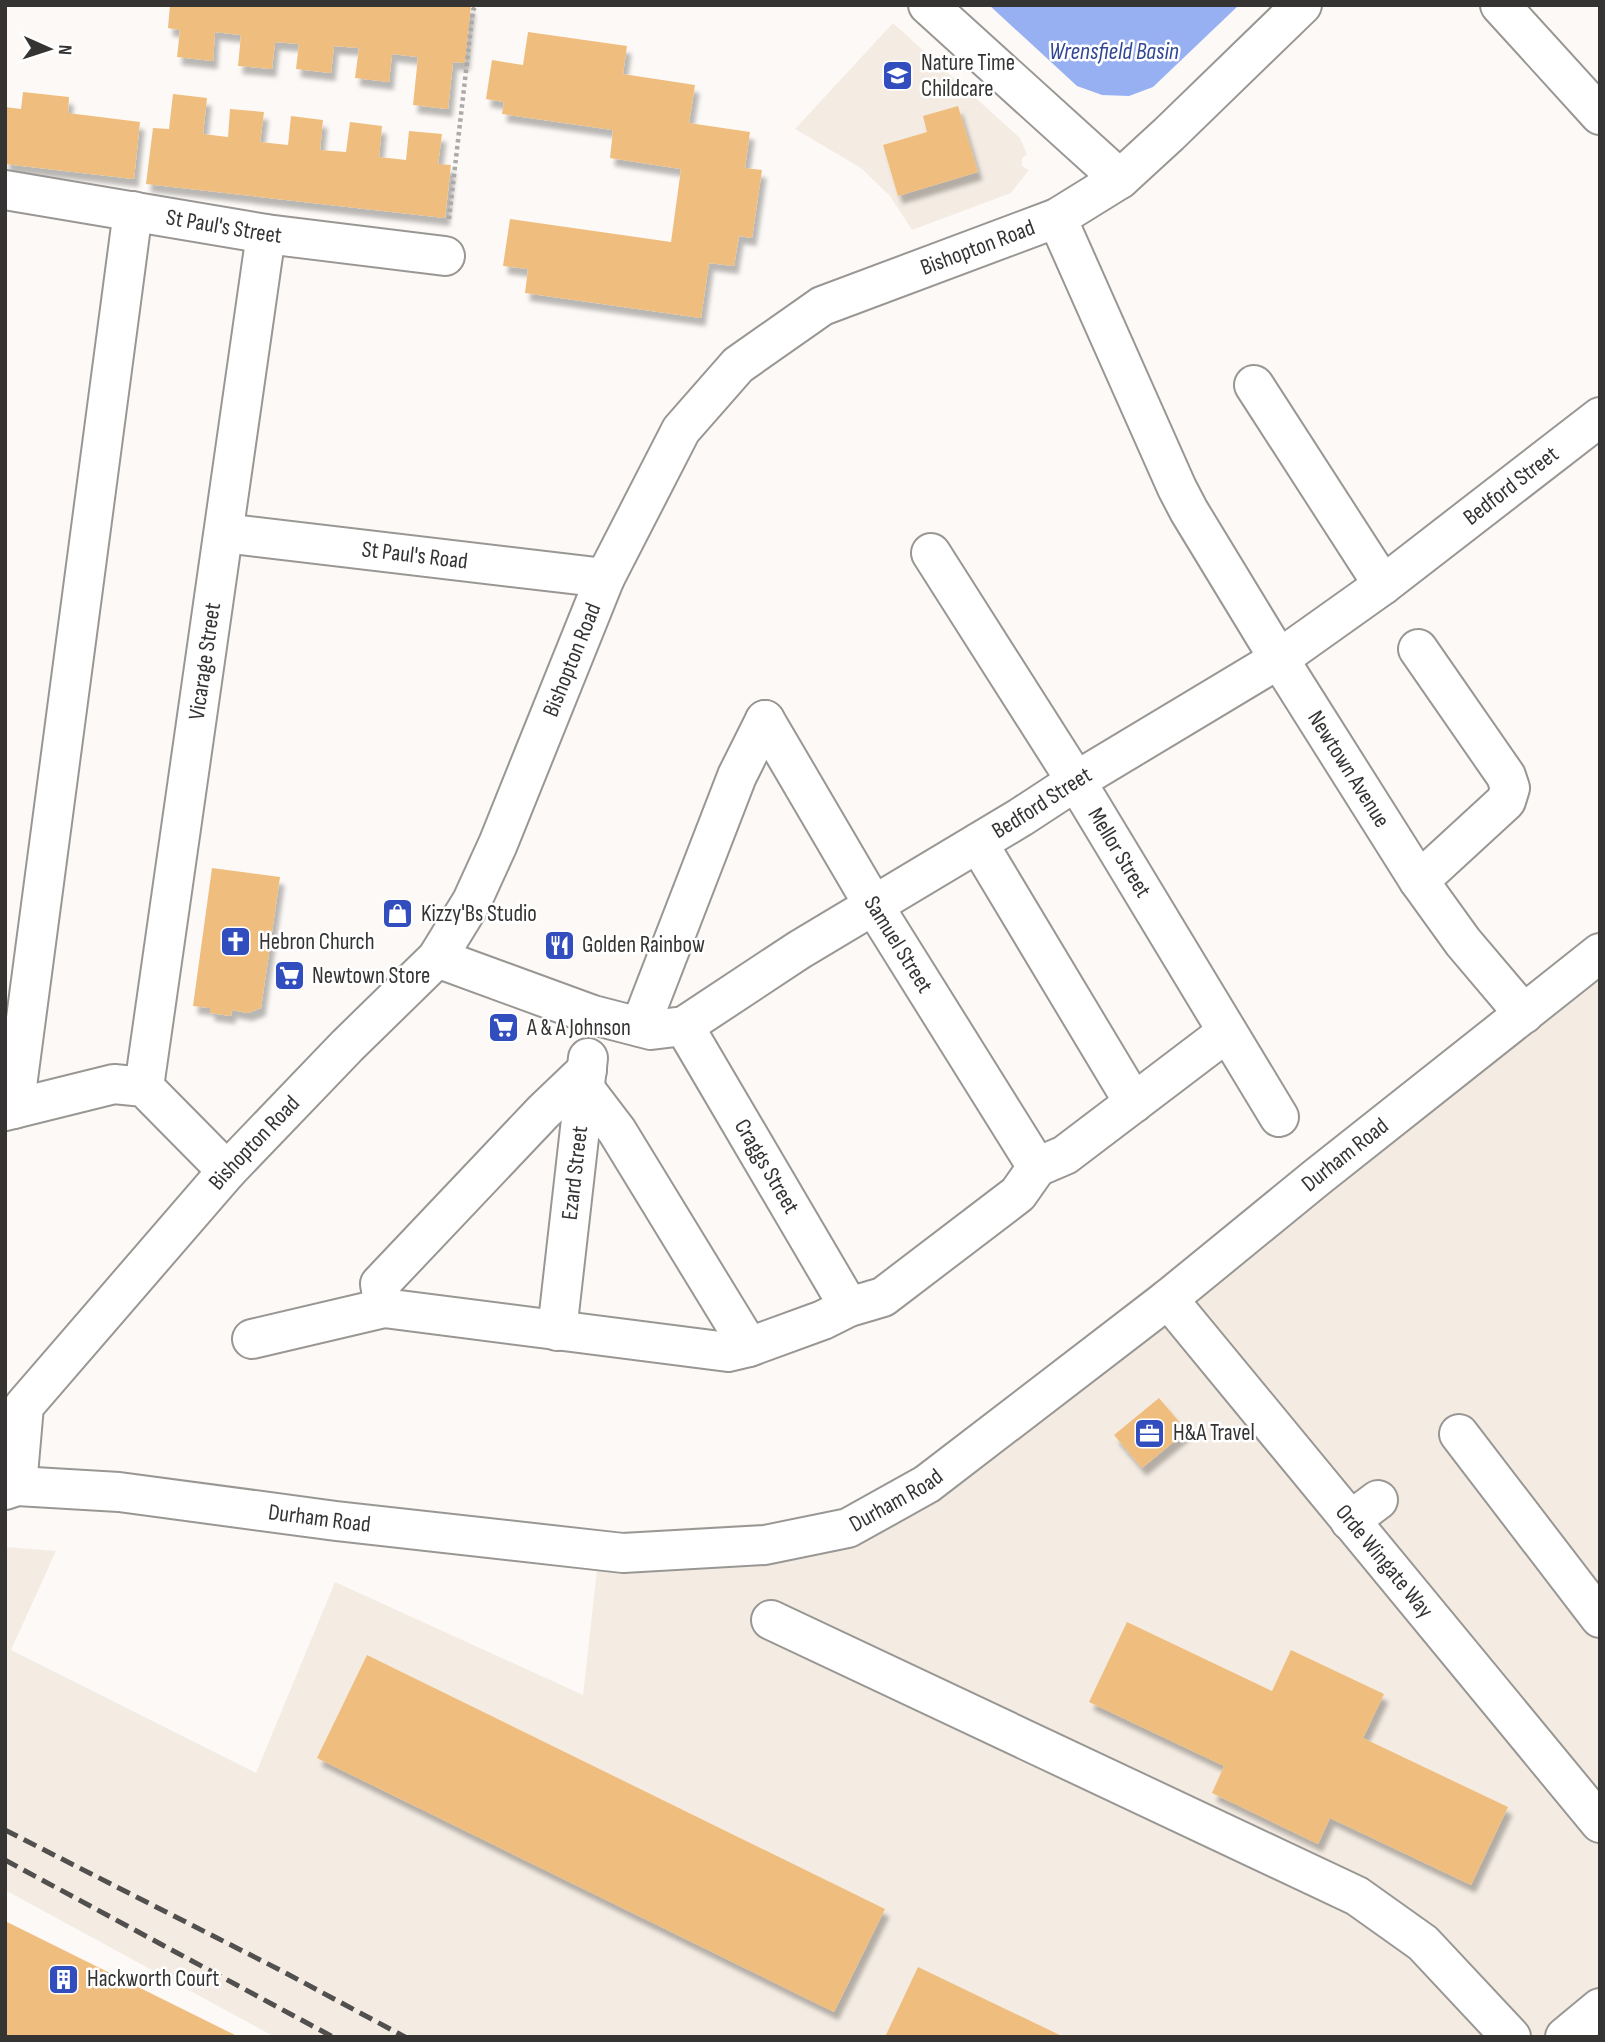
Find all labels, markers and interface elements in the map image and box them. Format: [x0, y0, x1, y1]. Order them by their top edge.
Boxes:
north arrow [14, 14, 84, 84]
water label: Wrensfield Basin [1049, 37, 1179, 66]
text: N [53, 44, 76, 55]
place label: Nature Time Childcare [921, 49, 1015, 103]
school or university icon: Nature Time Childcare [881, 59, 915, 93]
street label: St Paul's Street [164, 203, 283, 250]
street label: Bishopton Road [917, 214, 1039, 282]
street label: Bedford Street [1458, 440, 1564, 531]
street label: St Paul's Road [360, 535, 469, 576]
street label: Bishopton Road [537, 599, 607, 721]
street label: Vicarage Street [183, 601, 227, 722]
street label: Newtown Avenue [1301, 706, 1396, 833]
street label: Bedford Street [987, 761, 1097, 845]
street label: Mellor Street [1082, 803, 1157, 903]
street label: Samuel Street [857, 891, 939, 998]
shop icon: Kizzy'Bs Studio [381, 897, 415, 931]
place label: Kizzy'Bs Studio [421, 900, 537, 928]
church icon: Hebron Church [219, 925, 253, 959]
place label: Hebron Church [259, 928, 375, 956]
restaurant icon: Golden Rainbow [542, 928, 576, 962]
place label: Golden Rainbow [582, 931, 705, 959]
supermarket icon: Newtown Store [272, 959, 306, 993]
place label: Newtown Store [312, 962, 430, 990]
supermarket icon: A & A Johnson [487, 1011, 521, 1045]
place label: A & A Johnson [526, 1014, 631, 1042]
street label: Bishopton Road [203, 1090, 306, 1196]
street label: Durham Road [1296, 1112, 1394, 1198]
street label: Craggs Street [728, 1114, 805, 1219]
street label: Ezard Street [556, 1124, 594, 1222]
office icon: H&A Travel [1133, 1416, 1167, 1450]
place label: H&A Travel [1173, 1419, 1255, 1447]
street label: Durham Road [845, 1463, 949, 1538]
street label: Durham Road [266, 1498, 372, 1539]
street label: Orde Wingate Way [1329, 1499, 1439, 1624]
building icon: Hackworth Court [47, 1962, 81, 1996]
place label: Hackworth Court [87, 1965, 219, 1993]

